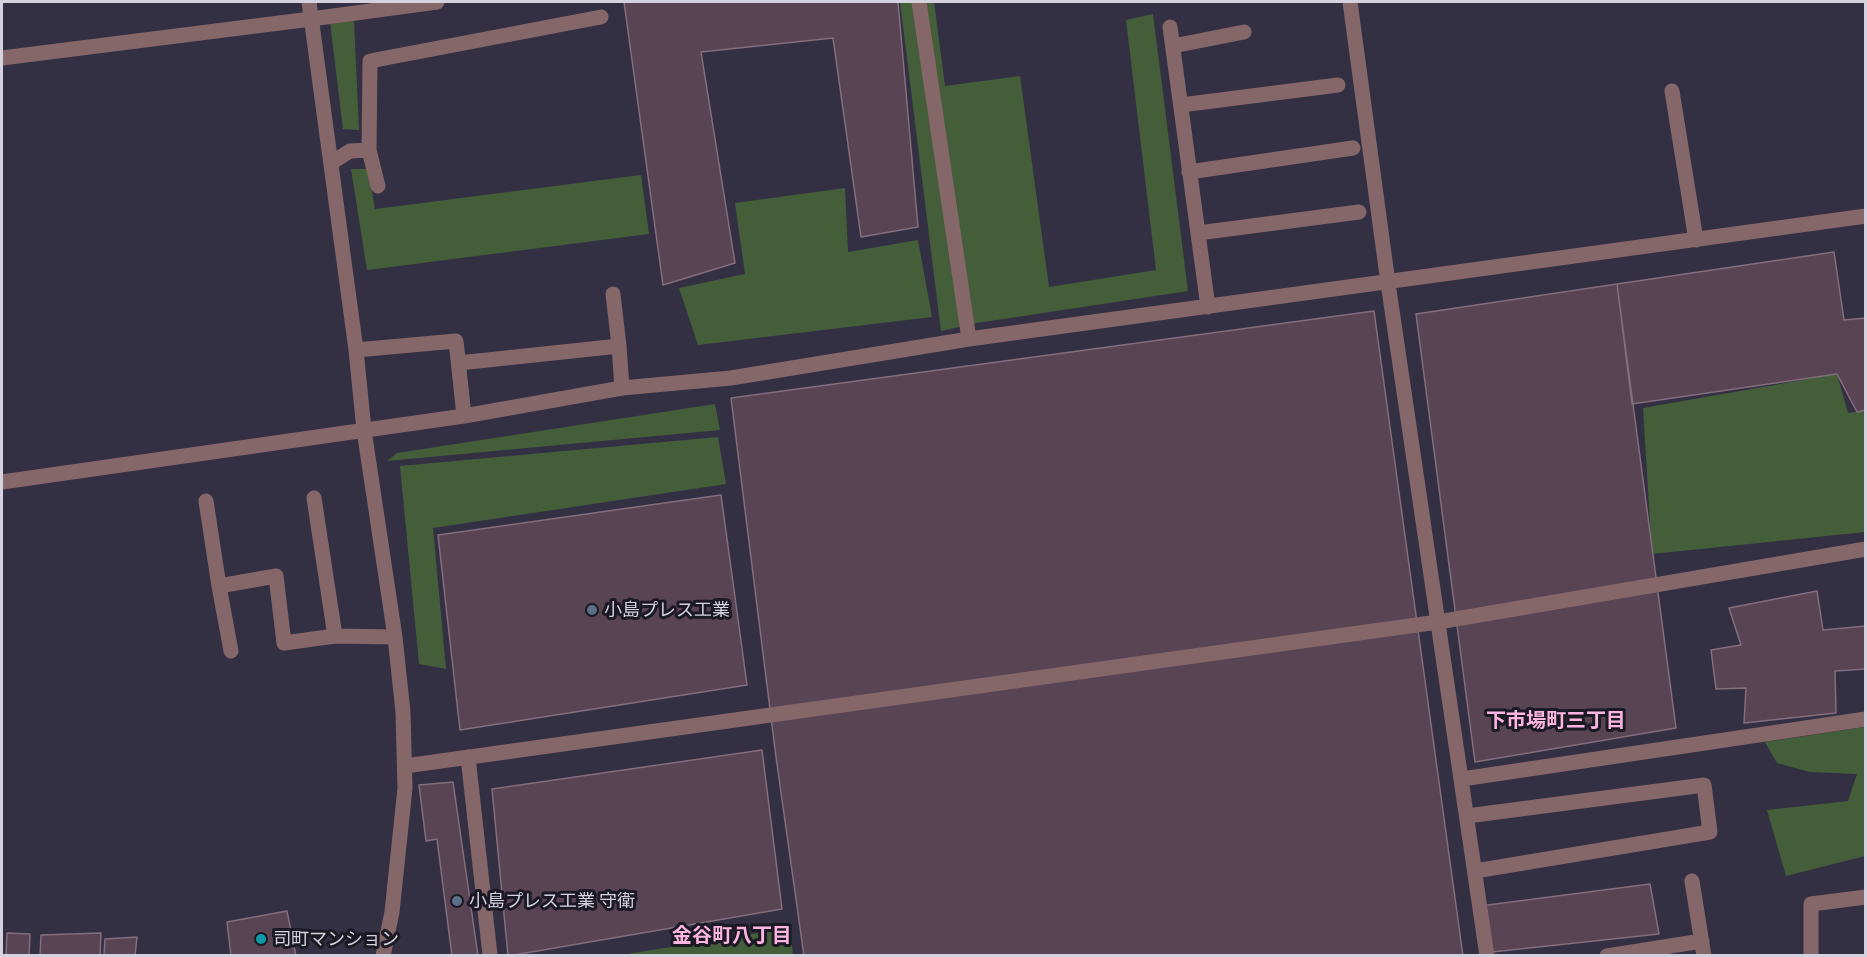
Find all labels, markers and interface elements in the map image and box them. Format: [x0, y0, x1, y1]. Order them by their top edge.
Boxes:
place label: 小島プレス工業 [604, 599, 730, 621]
marker: 小島プレス工業 [585, 603, 599, 617]
district label: 下市場町三丁目 [1486, 708, 1626, 732]
place label: 小島プレス工業 守衛 [469, 890, 635, 912]
marker: 小島プレス工業 守衛 [450, 894, 464, 908]
district label: 金谷町八丁目 [672, 923, 792, 947]
place label: 司町マンション [273, 928, 399, 950]
marker: 司町マンション [254, 932, 268, 946]

